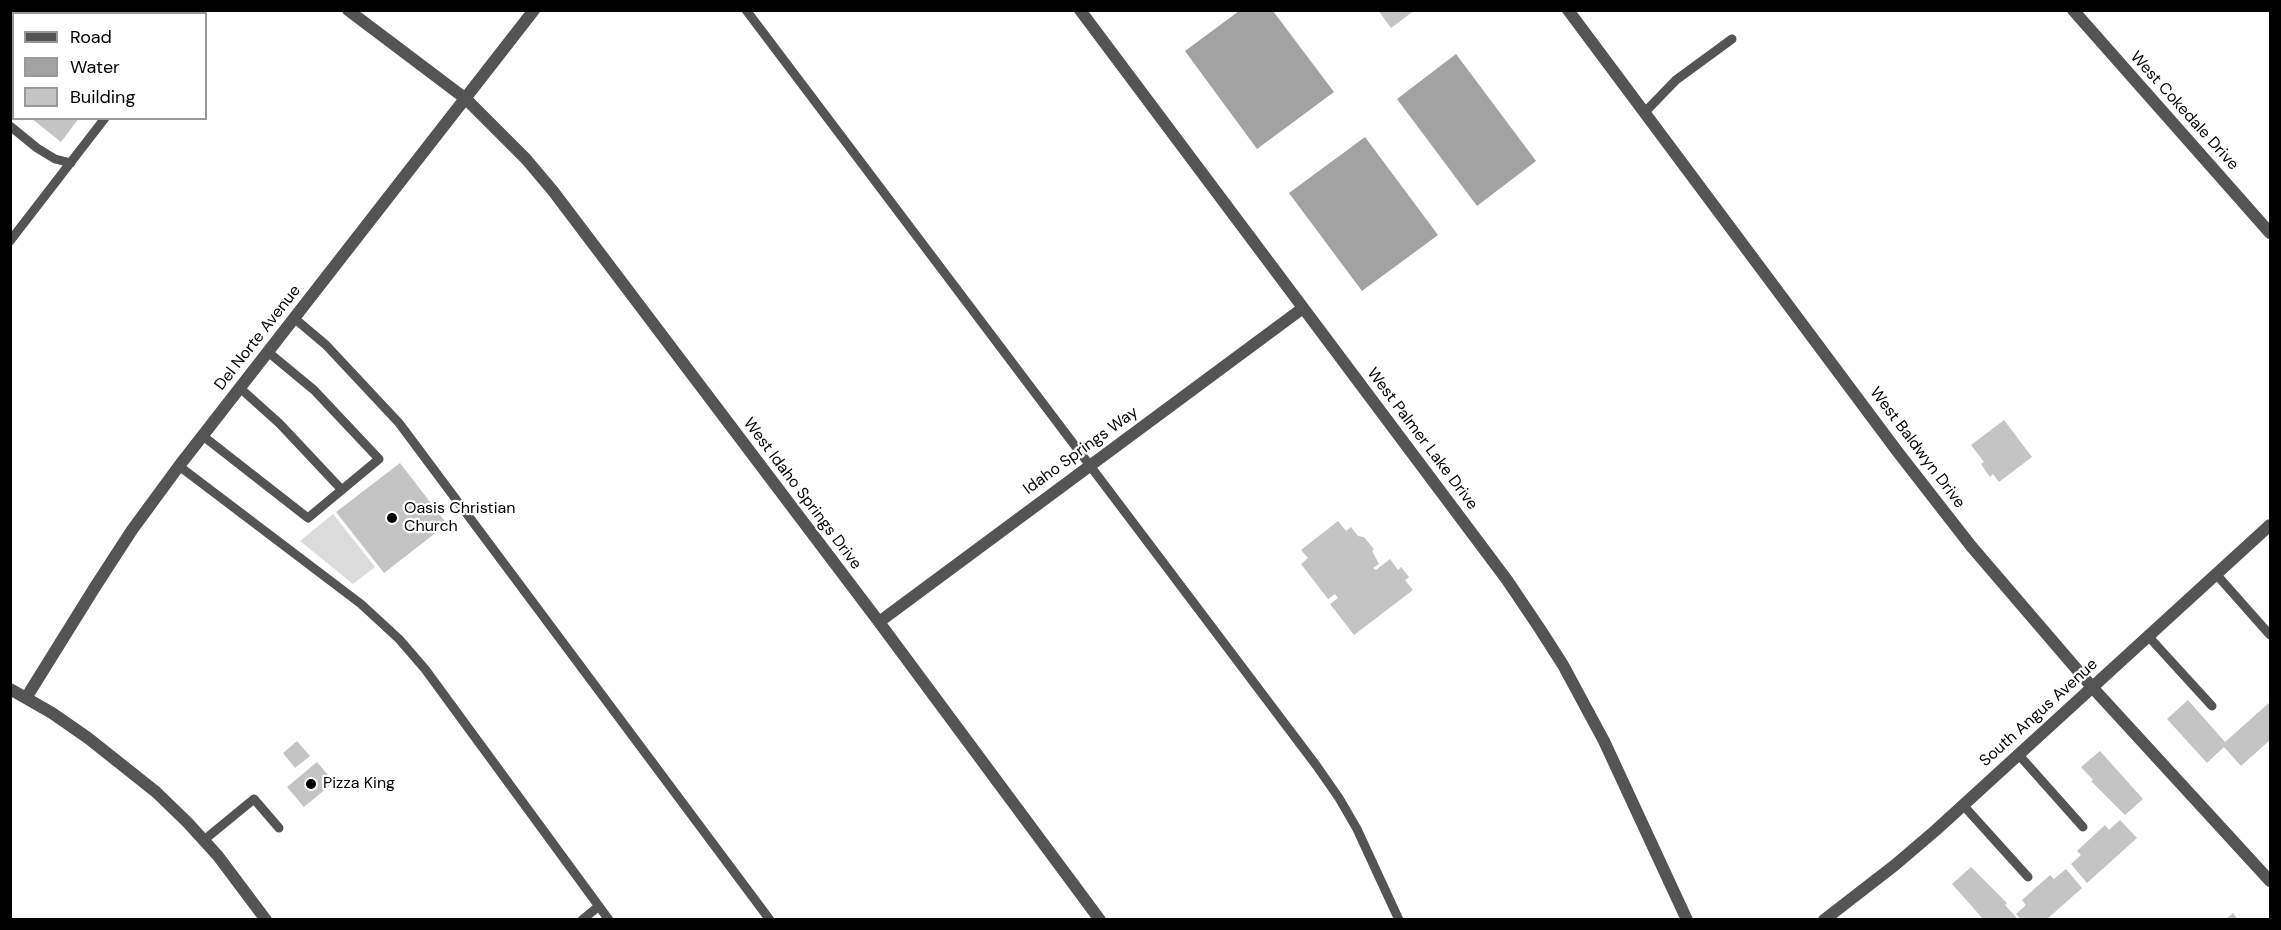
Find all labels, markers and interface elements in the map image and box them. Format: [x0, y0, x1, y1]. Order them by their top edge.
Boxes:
legend [12, 12, 207, 120]
text: Road [70, 25, 112, 49]
street label: West Cokedale Drive [2126, 48, 2242, 174]
text: Water [70, 55, 120, 79]
text: Building [70, 85, 135, 109]
street label: Del Norte Avenue [211, 282, 305, 394]
street label: West Palmer Lake Drive [1362, 364, 1482, 514]
street label: West Baldwyn Drive [1865, 384, 1969, 512]
street label: Idaho Springs Way [1020, 403, 1142, 499]
street label: West Idaho Springs Drive [739, 414, 865, 574]
place label: Oasis Christian Church [404, 499, 515, 537]
marker: Oasis Christian Church [385, 511, 399, 525]
street label: South Angus Avenue [1976, 655, 2102, 771]
place label: Pizza King [323, 774, 395, 794]
marker: Pizza King [304, 777, 318, 791]

